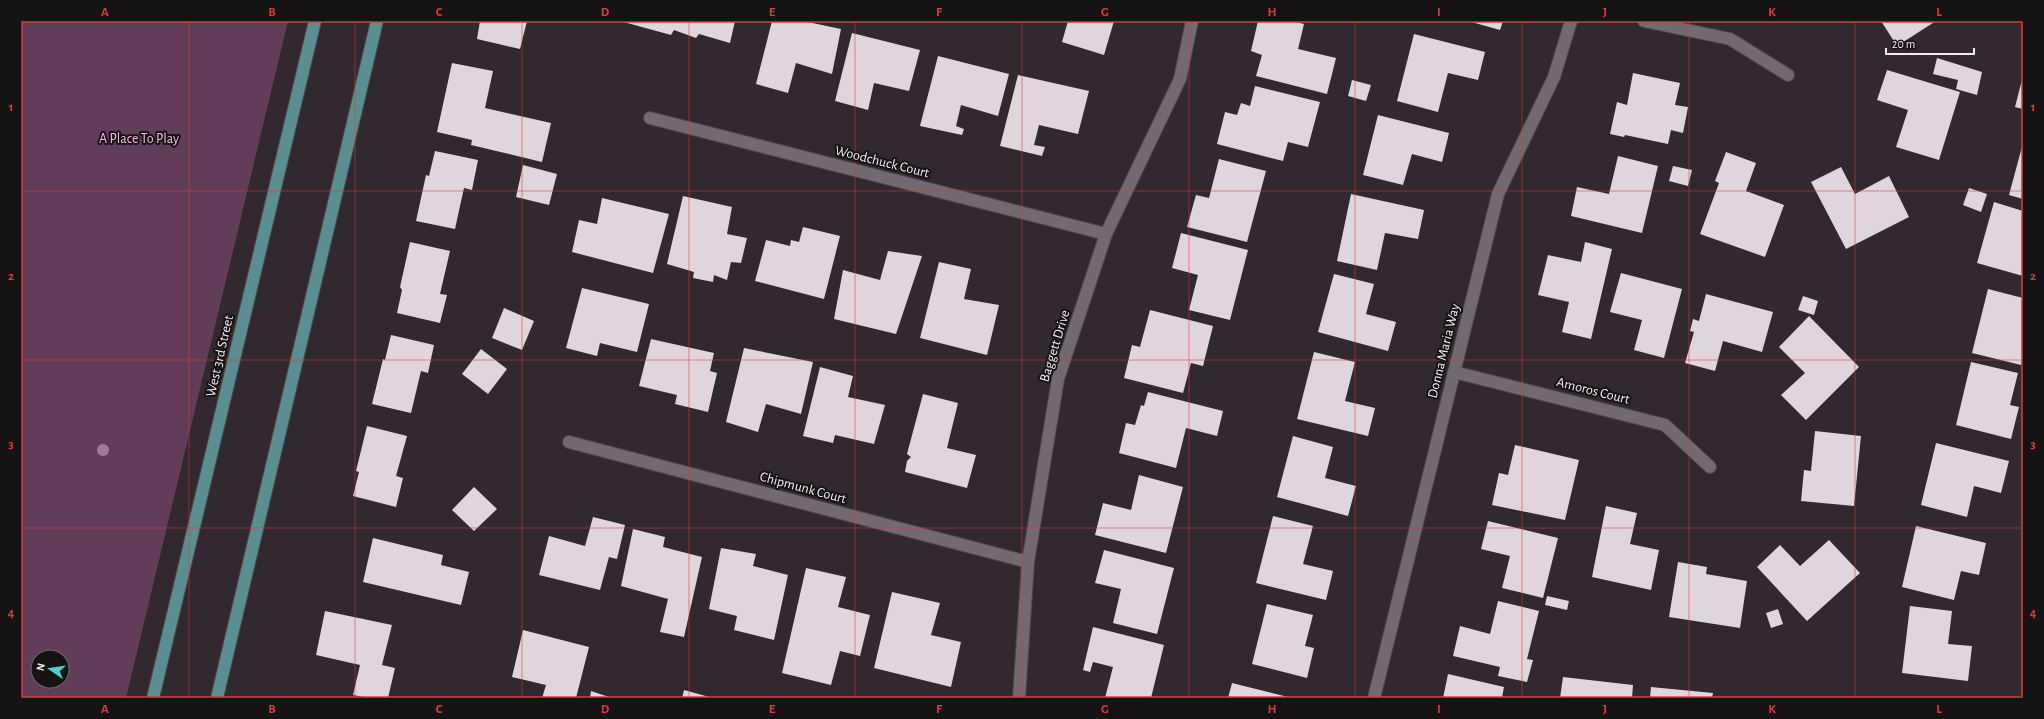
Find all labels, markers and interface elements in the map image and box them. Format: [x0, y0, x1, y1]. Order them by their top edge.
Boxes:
text: A [101, 6, 109, 19]
text: B [268, 6, 276, 19]
text: C [436, 6, 443, 19]
text: D [601, 6, 610, 19]
text: E [769, 6, 776, 19]
text: F [936, 6, 943, 19]
text: G [1101, 6, 1109, 19]
text: H [1267, 6, 1277, 19]
text: I [1437, 6, 1441, 19]
text: J [1603, 6, 1607, 19]
text: K [1768, 6, 1776, 19]
text: L [1936, 6, 1942, 19]
scale bar [1886, 30, 1974, 56]
text: 20 m [1892, 38, 1915, 50]
text: 1 [9, 101, 13, 114]
text: 1 [2031, 101, 2035, 114]
park label: A Place To Play [99, 132, 179, 146]
street label: Woodchuck Court [833, 144, 931, 181]
text: 2 [8, 270, 14, 283]
text: 2 [2030, 270, 2036, 283]
street label: Donna Maria Way [1425, 302, 1463, 400]
street label: Baggett Drive [1037, 308, 1073, 384]
street label: West 3rd Street [204, 313, 236, 398]
street label: Amoros Court [1555, 375, 1631, 407]
text: 3 [8, 438, 14, 451]
text: 3 [2030, 438, 2036, 451]
street label: Chipmunk Court [758, 470, 848, 506]
text: 4 [8, 607, 15, 620]
text: 4 [2030, 607, 2037, 620]
north arrow [30, 649, 70, 689]
text: N [35, 662, 47, 672]
text: A [101, 703, 109, 716]
text: B [268, 703, 276, 716]
text: C [436, 703, 443, 716]
text: D [601, 703, 610, 716]
text: E [769, 703, 776, 716]
text: F [936, 703, 943, 716]
text: G [1101, 703, 1109, 716]
text: H [1267, 703, 1277, 716]
text: I [1437, 703, 1441, 716]
text: J [1603, 703, 1607, 716]
text: K [1768, 703, 1776, 716]
text: L [1936, 703, 1942, 716]

